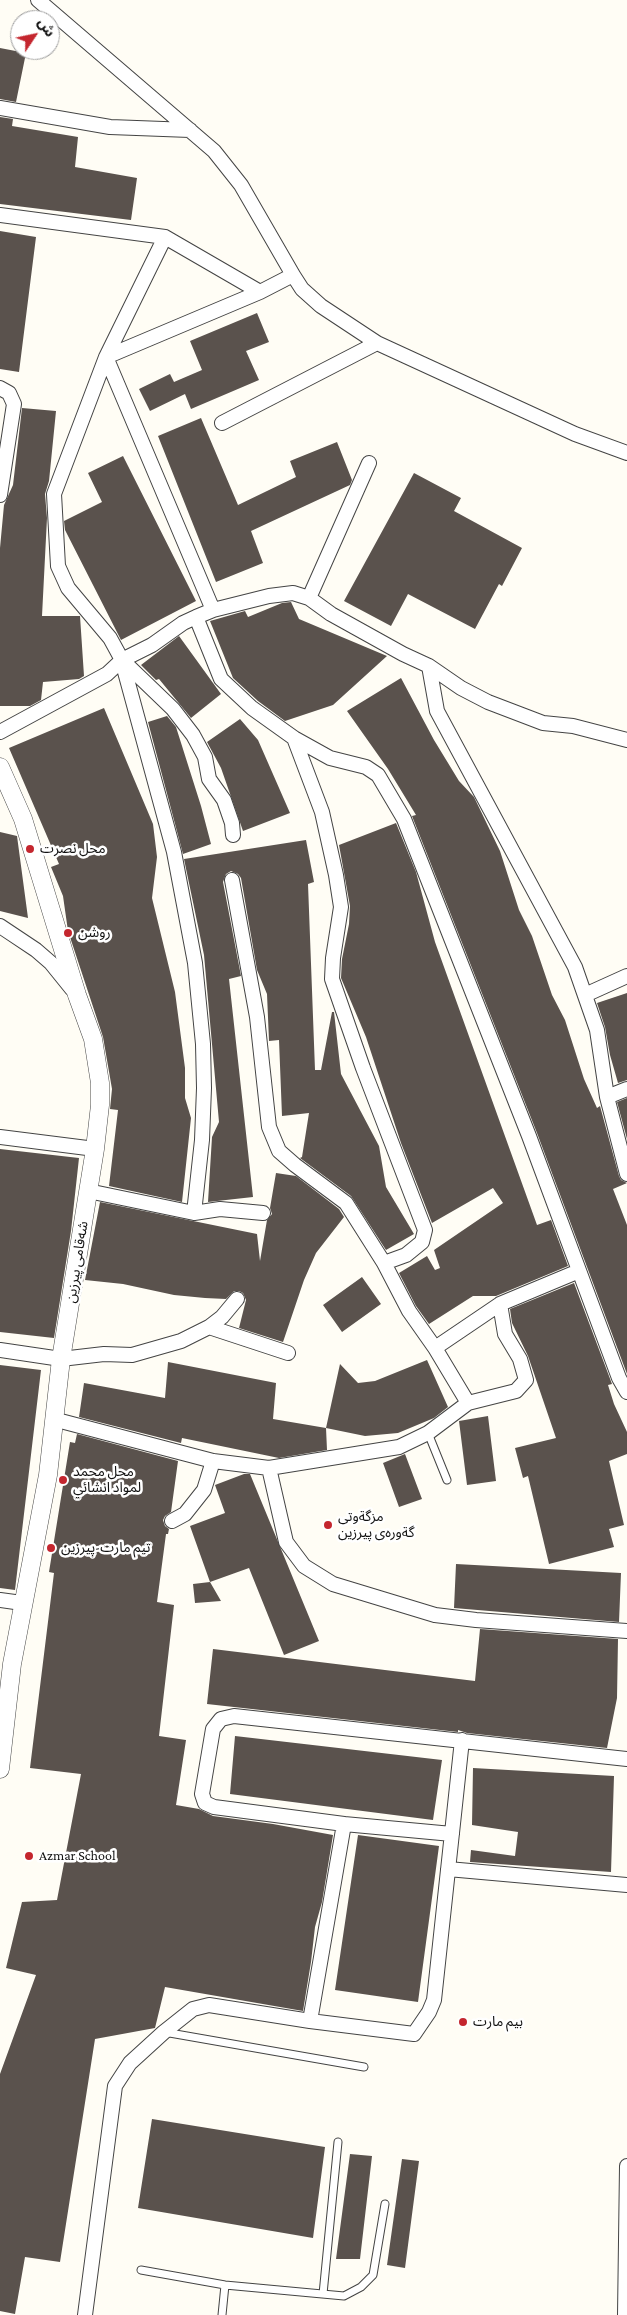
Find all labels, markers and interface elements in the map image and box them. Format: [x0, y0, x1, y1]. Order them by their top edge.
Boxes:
north arrow [10, 10, 60, 60]
text: ش [35, 15, 59, 40]
place label: محل نصرت [40, 841, 106, 857]
marker: محل نصرت [24, 843, 36, 855]
place label: روشن [78, 925, 111, 941]
marker: روشن [62, 927, 74, 939]
street label: شەقامی پیرزین [62, 1220, 92, 1304]
place label: محل محمد لمواد انشائي [73, 1464, 141, 1496]
marker: محل محمد لمواد انشائي [57, 1474, 69, 1486]
place label: مزگةوتی گةورەی پیرزین [338, 1509, 414, 1541]
marker: مزگةوتی گةورەی پیرزین [322, 1519, 334, 1531]
place label: تیم مارت-پیرزین [61, 1540, 151, 1556]
marker: تیم مارت-پیرزین [45, 1542, 57, 1554]
place label: Azmar School [39, 1848, 116, 1864]
marker: Azmar School [23, 1850, 35, 1862]
place label: بیم مارت [473, 2014, 523, 2030]
marker: بیم مارت [457, 2016, 469, 2028]

